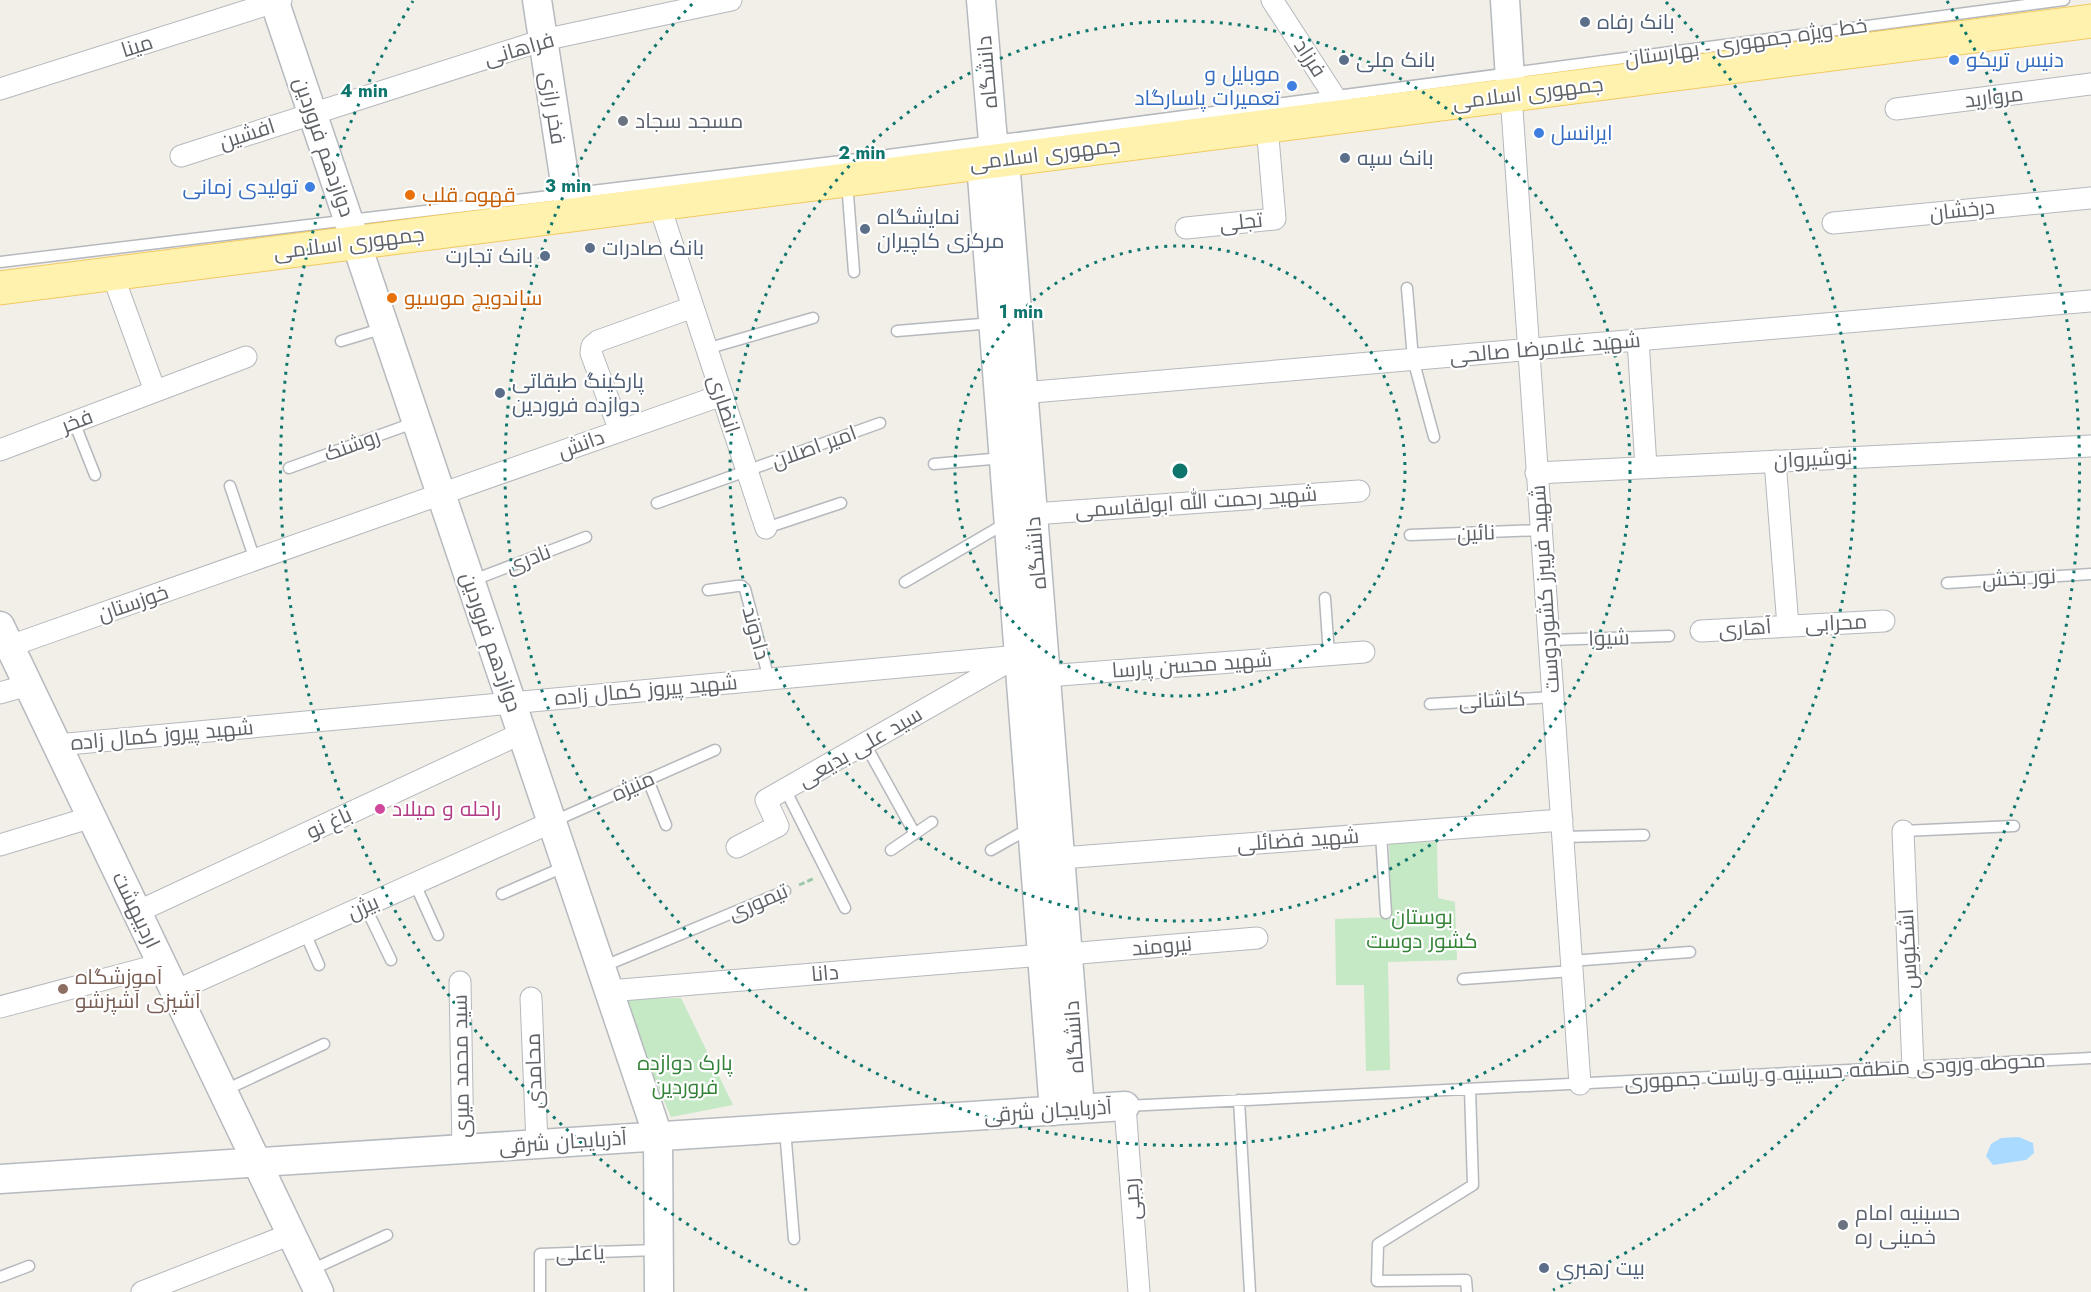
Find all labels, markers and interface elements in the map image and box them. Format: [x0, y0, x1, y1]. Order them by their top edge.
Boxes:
place label: بانک رفاه [1597, 7, 1675, 37]
street label: خط ویژه جمهوری - بهارستان [1623, 10, 1869, 74]
marker: بانک رفاه [1578, 15, 1592, 29]
street label: فراهانی [480, 25, 558, 73]
street label: مینا [117, 27, 157, 65]
street label: فرزاد [1286, 33, 1334, 83]
street label: دانشگاه [969, 34, 1005, 110]
place label: بانک ملی [1356, 45, 1435, 75]
place label: دنیس تریکو [1966, 45, 2064, 75]
marker: بانک ملی [1337, 53, 1351, 67]
marker: دنیس تریکو [1947, 53, 1961, 67]
place label: موبایل و تعمیرات پاسارگاد [1134, 59, 1280, 113]
street label: فخر رازی [532, 69, 574, 147]
street label: جمهوری اسلامی [1451, 69, 1605, 117]
street label: دوازدهم فروردین [286, 73, 362, 221]
text: 4 min [340, 78, 388, 104]
marker: موبایل و تعمیرات پاسارگاد [1285, 79, 1299, 93]
street label: مروارید [1963, 79, 2025, 115]
place label: مسجد سجاد [635, 106, 743, 136]
street label: افشین [215, 111, 279, 157]
marker: مسجد سجاد [616, 114, 630, 128]
place label: ایرانسل [1551, 118, 1613, 148]
marker: ایرانسل [1532, 126, 1546, 140]
street label: جمهوری اسلامی [968, 130, 1122, 178]
text: 2 min [838, 140, 886, 166]
place label: بانک سپه [1357, 143, 1434, 173]
marker: بانک سپه [1338, 151, 1352, 165]
place label: تولیدی زمانی [183, 172, 298, 202]
text: 3 min [545, 173, 591, 199]
marker: تولیدی زمانی [303, 180, 317, 194]
place label: قهوه قلب [422, 180, 516, 210]
marker: قهوه قلب [403, 188, 417, 202]
street label: درخشان [1928, 192, 1996, 228]
place label: نمایشگاه مرکزی کاچیران [877, 202, 1004, 256]
street label: تجلی [1218, 205, 1264, 239]
street label: جمهوری اسلامی [272, 219, 426, 267]
marker: نمایشگاه مرکزی کاچیران [858, 222, 872, 236]
place label: بانک صادرات [602, 233, 704, 263]
place label: بانک تجارت [446, 241, 533, 271]
marker: بانک صادرات [583, 241, 597, 255]
marker: بانک تجارت [538, 249, 552, 263]
place label: ساندویچ موسیو [404, 283, 542, 313]
marker: ساندویچ موسیو [385, 291, 399, 305]
text: 1 min [999, 299, 1043, 325]
street label: شهید غلامرضا صالحی [1448, 325, 1642, 371]
place label: پارکینگ طبقاتی دوازده فروردین [512, 366, 644, 420]
street label: انصاری [701, 371, 747, 437]
marker: پارکینگ طبقاتی دوازده فروردین [493, 386, 507, 400]
street label: فخر [56, 401, 97, 441]
street label: امیر اصلان [767, 418, 861, 476]
street label: روشنک [320, 421, 384, 469]
street label: دانش [554, 422, 608, 466]
street label: نوشیروان [1773, 442, 1853, 476]
centre of rings [1170, 461, 1190, 481]
street label: شهید رحمت الله ابولقاسمی [1074, 479, 1318, 525]
street label: شهید فریبرز کشوردوست [1523, 484, 1567, 694]
street label: دانشگاه [1018, 515, 1054, 591]
street label: نائین [1456, 517, 1496, 549]
street label: نادری [501, 537, 555, 581]
street label: نور بخش [1981, 561, 2057, 595]
street label: دوازدهم فروردین [453, 568, 529, 716]
street label: خوزستان [94, 577, 172, 629]
street label: دادوند [734, 603, 778, 663]
street label: محرابی [1804, 606, 1868, 640]
street label: آهاری [1718, 611, 1773, 645]
street label: شیوا [1588, 622, 1630, 654]
street label: شهید محسن پارسا [1111, 644, 1273, 686]
street label: شهید پیروز کمال زاده [553, 667, 739, 713]
street label: کاشانی [1458, 683, 1526, 717]
street label: سید علی بدیعی [792, 699, 928, 795]
street label: شهید پیروز کمال زاده [69, 712, 255, 758]
street label: منیژه [607, 763, 659, 809]
place label: راحله و میلاد [392, 794, 501, 824]
street label: باغ نو [301, 799, 357, 847]
marker: راحله و میلاد [373, 802, 387, 816]
street label: شهید فضائلی [1236, 821, 1360, 859]
street label: اردیبهشت [105, 866, 167, 954]
street label: تیموری [723, 876, 793, 928]
street label: بیژن [342, 887, 384, 927]
park label: بوستان کشور دوست [1366, 902, 1478, 956]
street label: اشکبوس [1891, 908, 1925, 990]
street label: نیرومند [1131, 928, 1193, 964]
street label: دانا [810, 957, 840, 989]
place label: آموزشگاه آشپزی آشپزشو [75, 962, 201, 1016]
marker: آموزشگاه آشپزی آشپزشو [56, 982, 70, 996]
street label: سید محمد میری [445, 994, 477, 1138]
street label: دانشگاه [1056, 1000, 1092, 1074]
street label: محامدی [518, 1033, 550, 1109]
street label: محوطه ورودی منطقه حسینیه و ریاست جمهوری [1624, 1045, 2046, 1097]
park label: پارک دوازده فروردین [637, 1048, 733, 1102]
street label: آذربایجان شرقی [983, 1092, 1113, 1130]
street label: آذربایجان شرقی [498, 1123, 628, 1161]
street label: رجبی [1116, 1177, 1148, 1221]
place label: حسینیه امام خمینی ره [1855, 1198, 1960, 1252]
marker: حسینیه امام خمینی ره [1836, 1218, 1850, 1232]
street label: یاعلی [555, 1237, 606, 1269]
place label: بیت رهبری [1556, 1253, 1645, 1283]
marker: بیت رهبری [1537, 1261, 1551, 1275]

